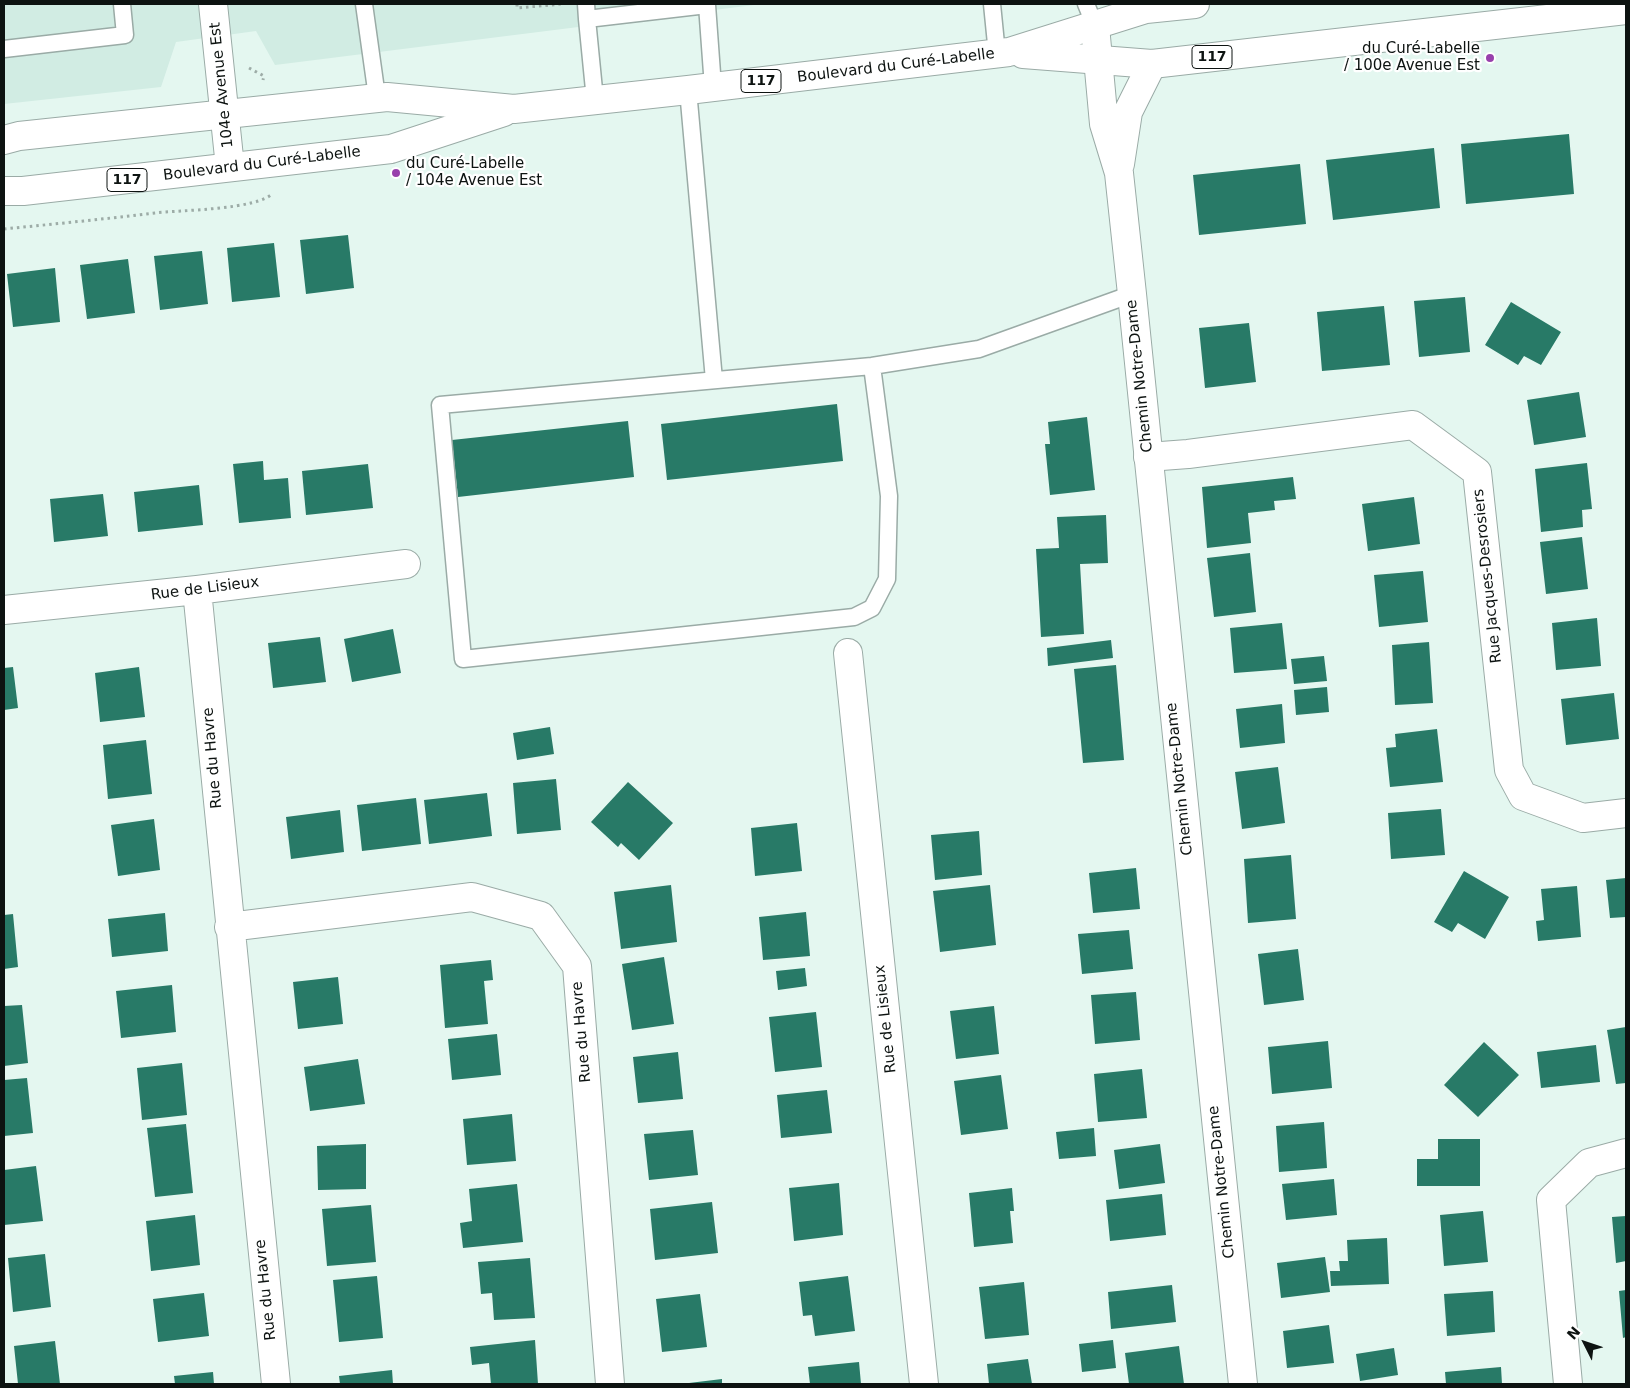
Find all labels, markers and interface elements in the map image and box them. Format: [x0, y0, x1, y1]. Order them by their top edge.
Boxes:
street label: 104e Avenue Est [206, 21, 238, 149]
place label: du Curé-Labelle / 100e Avenue Est [1344, 40, 1480, 75]
street label: Boulevard du Curé-Labelle [796, 45, 996, 87]
road number: 117 [1192, 46, 1232, 68]
marker: du Curé-Labelle / 100e Avenue Est [1484, 52, 1496, 64]
road number: 117 [741, 70, 781, 92]
street label: Boulevard du Curé-Labelle [162, 143, 362, 185]
place label: du Curé-Labelle / 104e Avenue Est [406, 155, 542, 190]
marker: du Curé-Labelle / 104e Avenue Est [390, 167, 402, 179]
road number: 117 [107, 168, 147, 192]
street label: Chemin Notre-Dame [1123, 299, 1157, 453]
street label: Rue Jacques-Desrosiers [1470, 488, 1506, 664]
street label: Rue de Lisieux [150, 573, 260, 605]
street label: Chemin Notre-Dame [1163, 702, 1197, 856]
street label: Rue du Havre [200, 707, 226, 809]
street label: Rue de Lisieux [871, 964, 901, 1074]
street label: Rue du Havre [569, 981, 595, 1083]
street label: Chemin Notre-Dame [1205, 1105, 1239, 1259]
street label: Rue du Havre [252, 1239, 280, 1341]
north arrow [1560, 1318, 1610, 1368]
text: N [1564, 1323, 1584, 1343]

